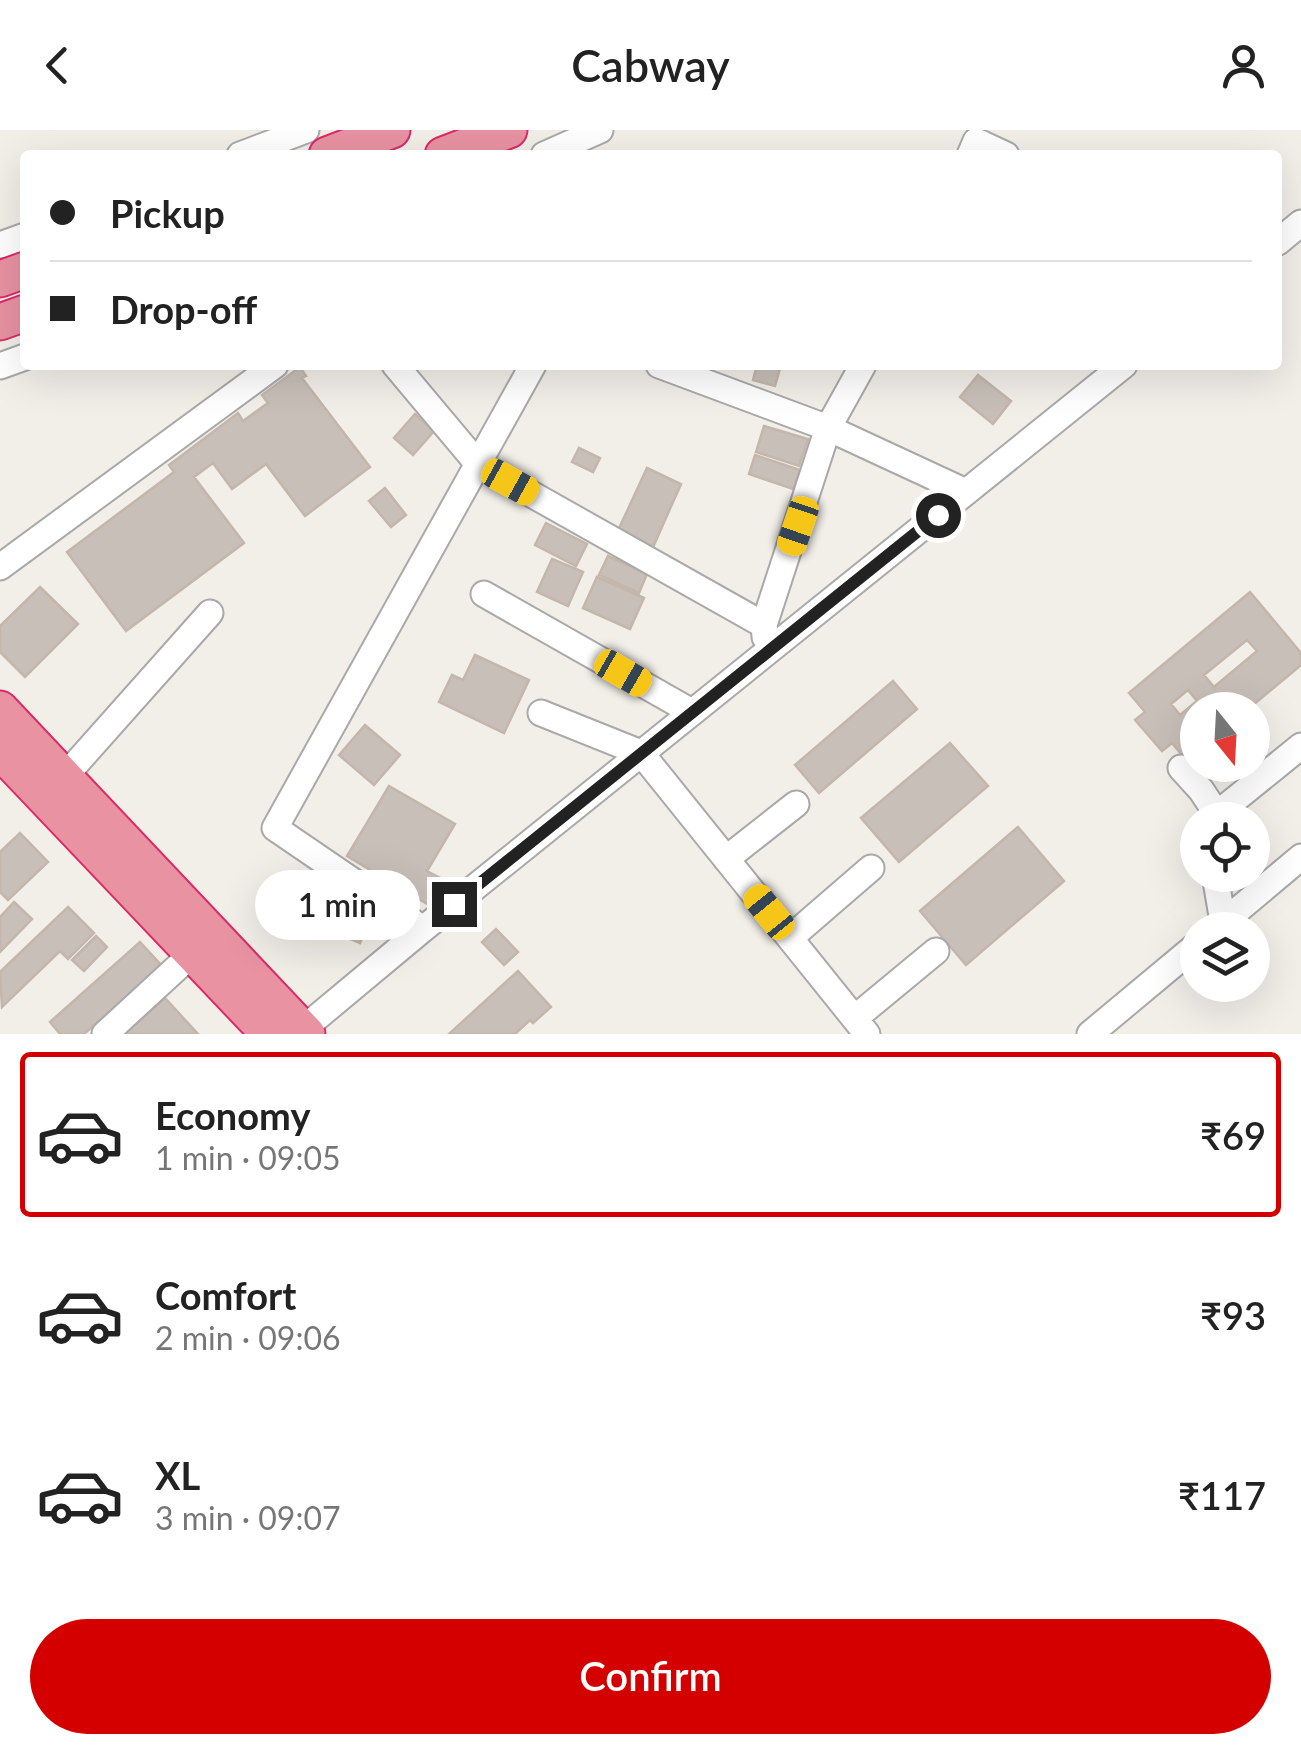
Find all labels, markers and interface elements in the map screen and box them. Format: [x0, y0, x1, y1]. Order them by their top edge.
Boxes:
icon: back [30, 38, 85, 93]
text: Cabway [571, 38, 730, 92]
icon: person [1216, 38, 1271, 93]
text: Pickup [110, 190, 225, 236]
text: Drop-off [110, 286, 257, 332]
car [476, 454, 544, 510]
car [774, 493, 822, 559]
route start [916, 493, 961, 538]
car [590, 645, 656, 701]
north arrow [1180, 692, 1270, 782]
map controls [1180, 692, 1270, 1002]
button: locate [1180, 802, 1270, 892]
callout: 1 min [254, 869, 419, 939]
car [738, 879, 800, 945]
route end [432, 882, 477, 927]
text: 1 min [298, 885, 377, 924]
button: layers [1180, 912, 1270, 1002]
icon: car [35, 1090, 125, 1180]
text: Economy [155, 1092, 310, 1138]
text: ₹69 [1200, 1112, 1266, 1158]
text: 1 min · 09:05 [155, 1138, 341, 1177]
icon: car [35, 1270, 125, 1360]
text: Comfort [155, 1272, 296, 1318]
text: ₹93 [1200, 1292, 1266, 1338]
text: 2 min · 09:06 [155, 1318, 341, 1357]
icon: car [35, 1450, 125, 1540]
text: XL [155, 1452, 200, 1498]
text: ₹117 [1178, 1472, 1266, 1518]
text: 3 min · 09:07 [155, 1498, 341, 1537]
button: Confirm [30, 1619, 1271, 1734]

